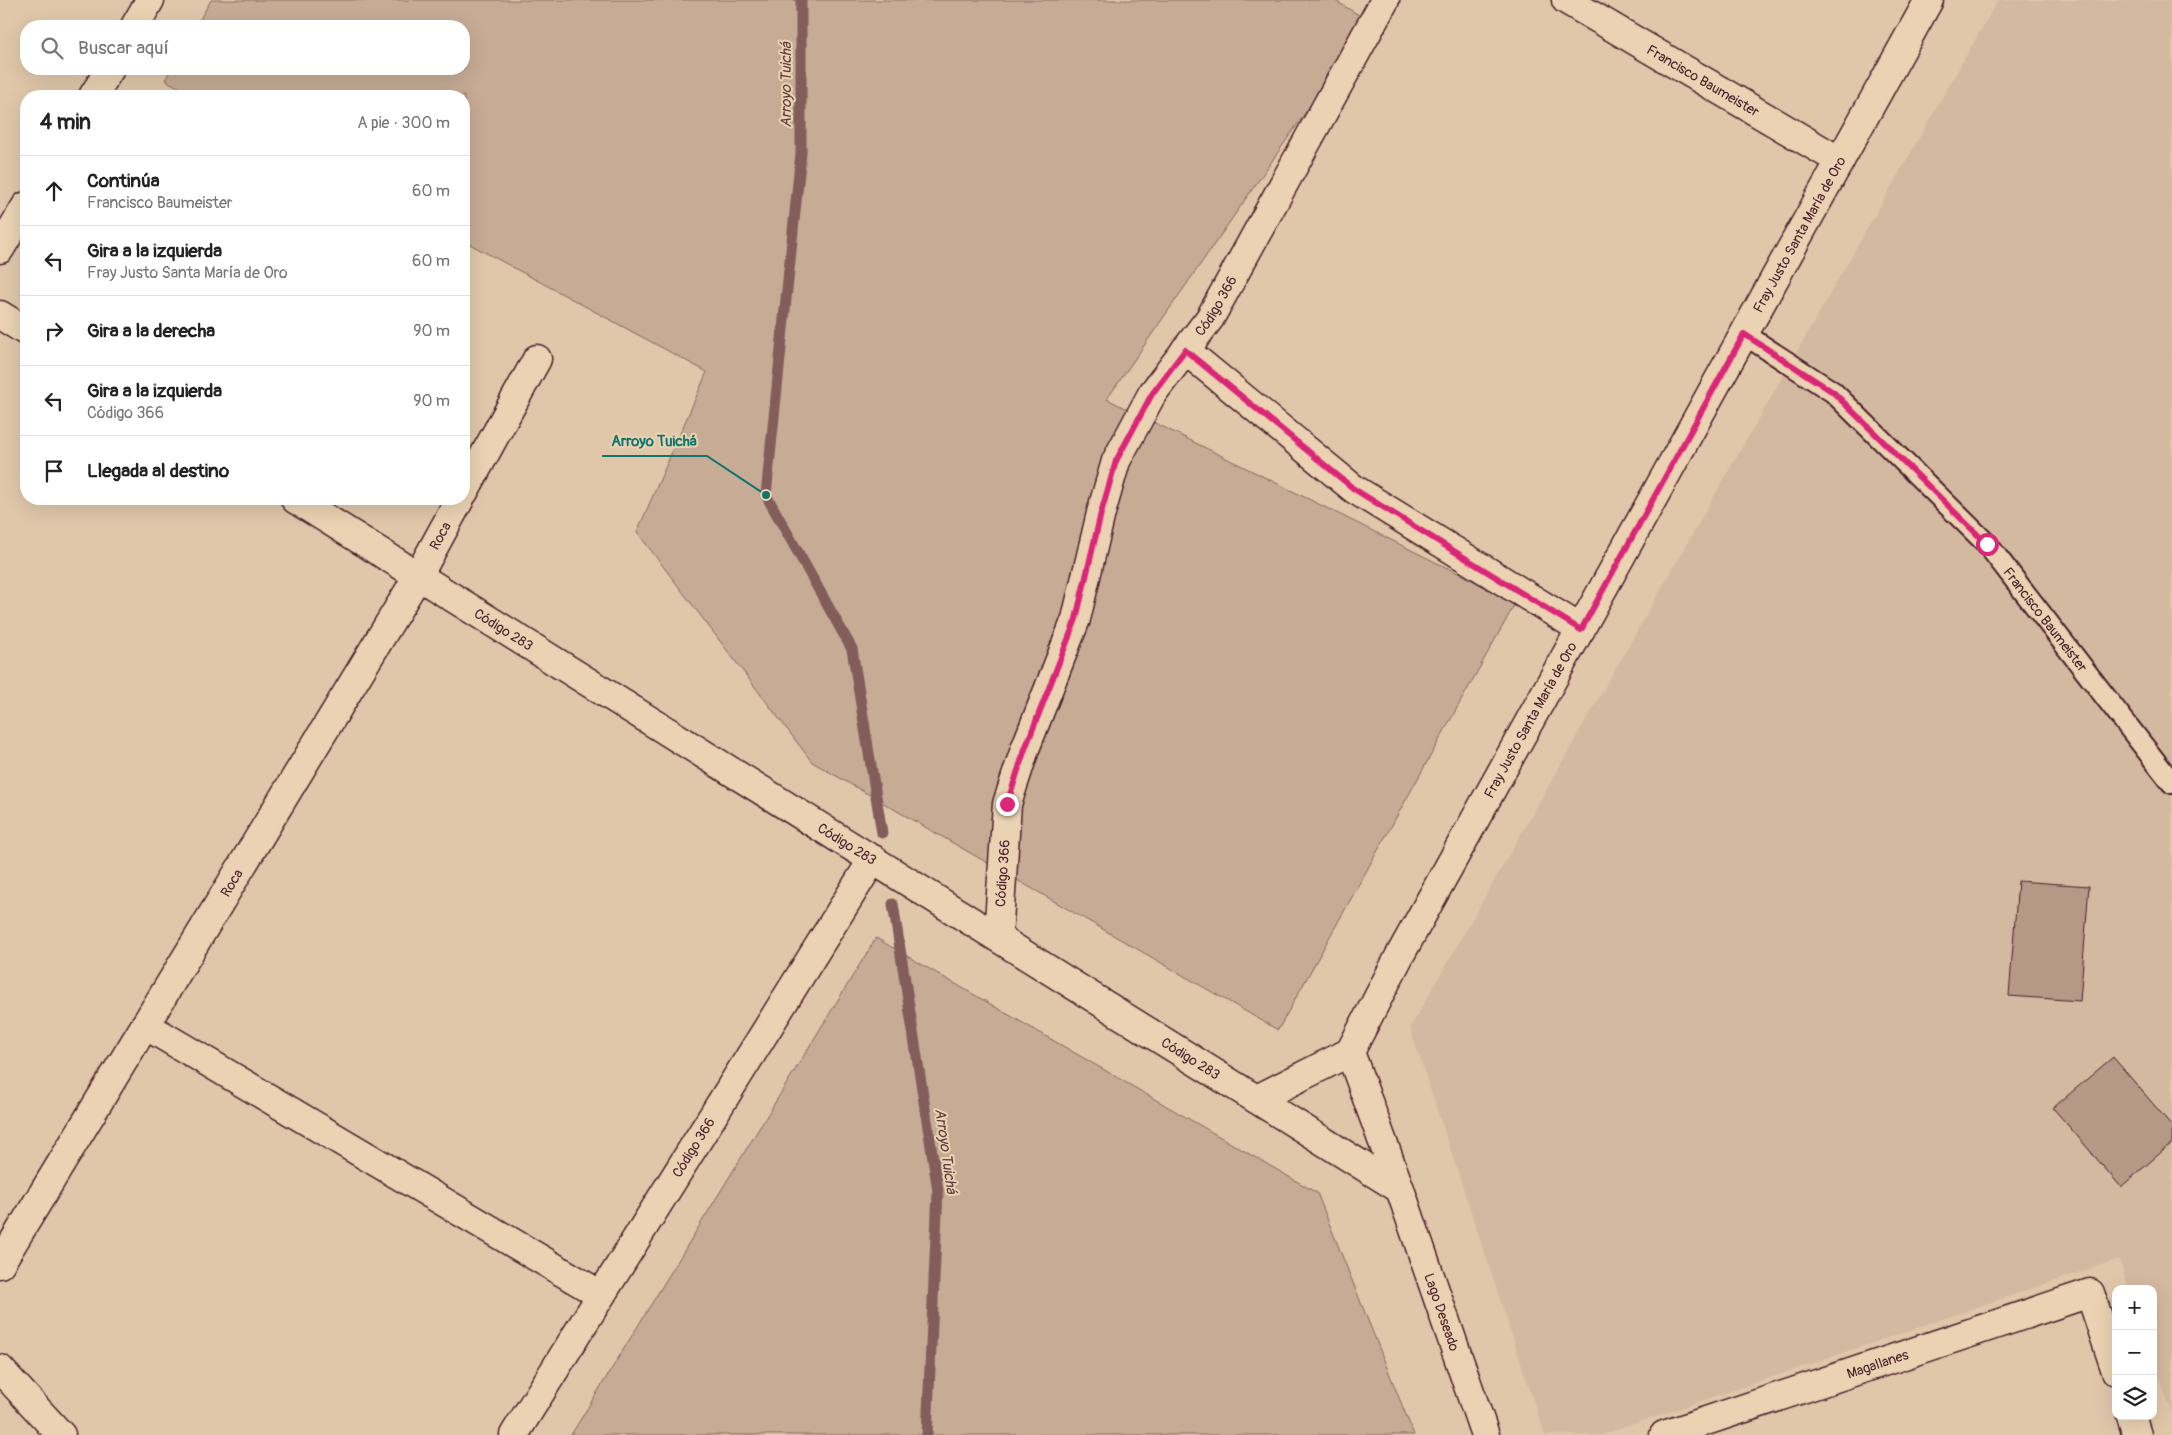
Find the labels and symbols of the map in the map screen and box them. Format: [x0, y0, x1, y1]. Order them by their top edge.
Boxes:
water label: Arroyo Tuichá [777, 41, 796, 128]
street label: Francisco Baumeister [1644, 41, 1762, 121]
street label: Fray Justo Santa María de Oro [1750, 153, 1850, 316]
street label: Código 366 [1191, 273, 1241, 340]
callout: Arroyo Tuichá [602, 426, 707, 456]
text: Arroyo Tuichá [611, 432, 697, 451]
street label: Roca [426, 519, 455, 553]
route start [1976, 533, 1999, 556]
street label: Francisco Baumeister [1999, 564, 2091, 675]
street label: Código 283 [471, 605, 536, 655]
street label: Fray Justo Santa María de Oro [1481, 639, 1581, 801]
route end [996, 793, 1019, 816]
street label: Código 283 [814, 820, 880, 869]
street label: Código 366 [992, 839, 1014, 907]
street label: Roca [217, 866, 247, 900]
street label: Código 283 [1158, 1034, 1223, 1084]
water label: Arroyo Tuichá [930, 1107, 961, 1196]
street label: Código 366 [669, 1114, 719, 1181]
street label: Lago Deseado [1420, 1271, 1463, 1354]
street label: Magallanes [1845, 1346, 1911, 1383]

